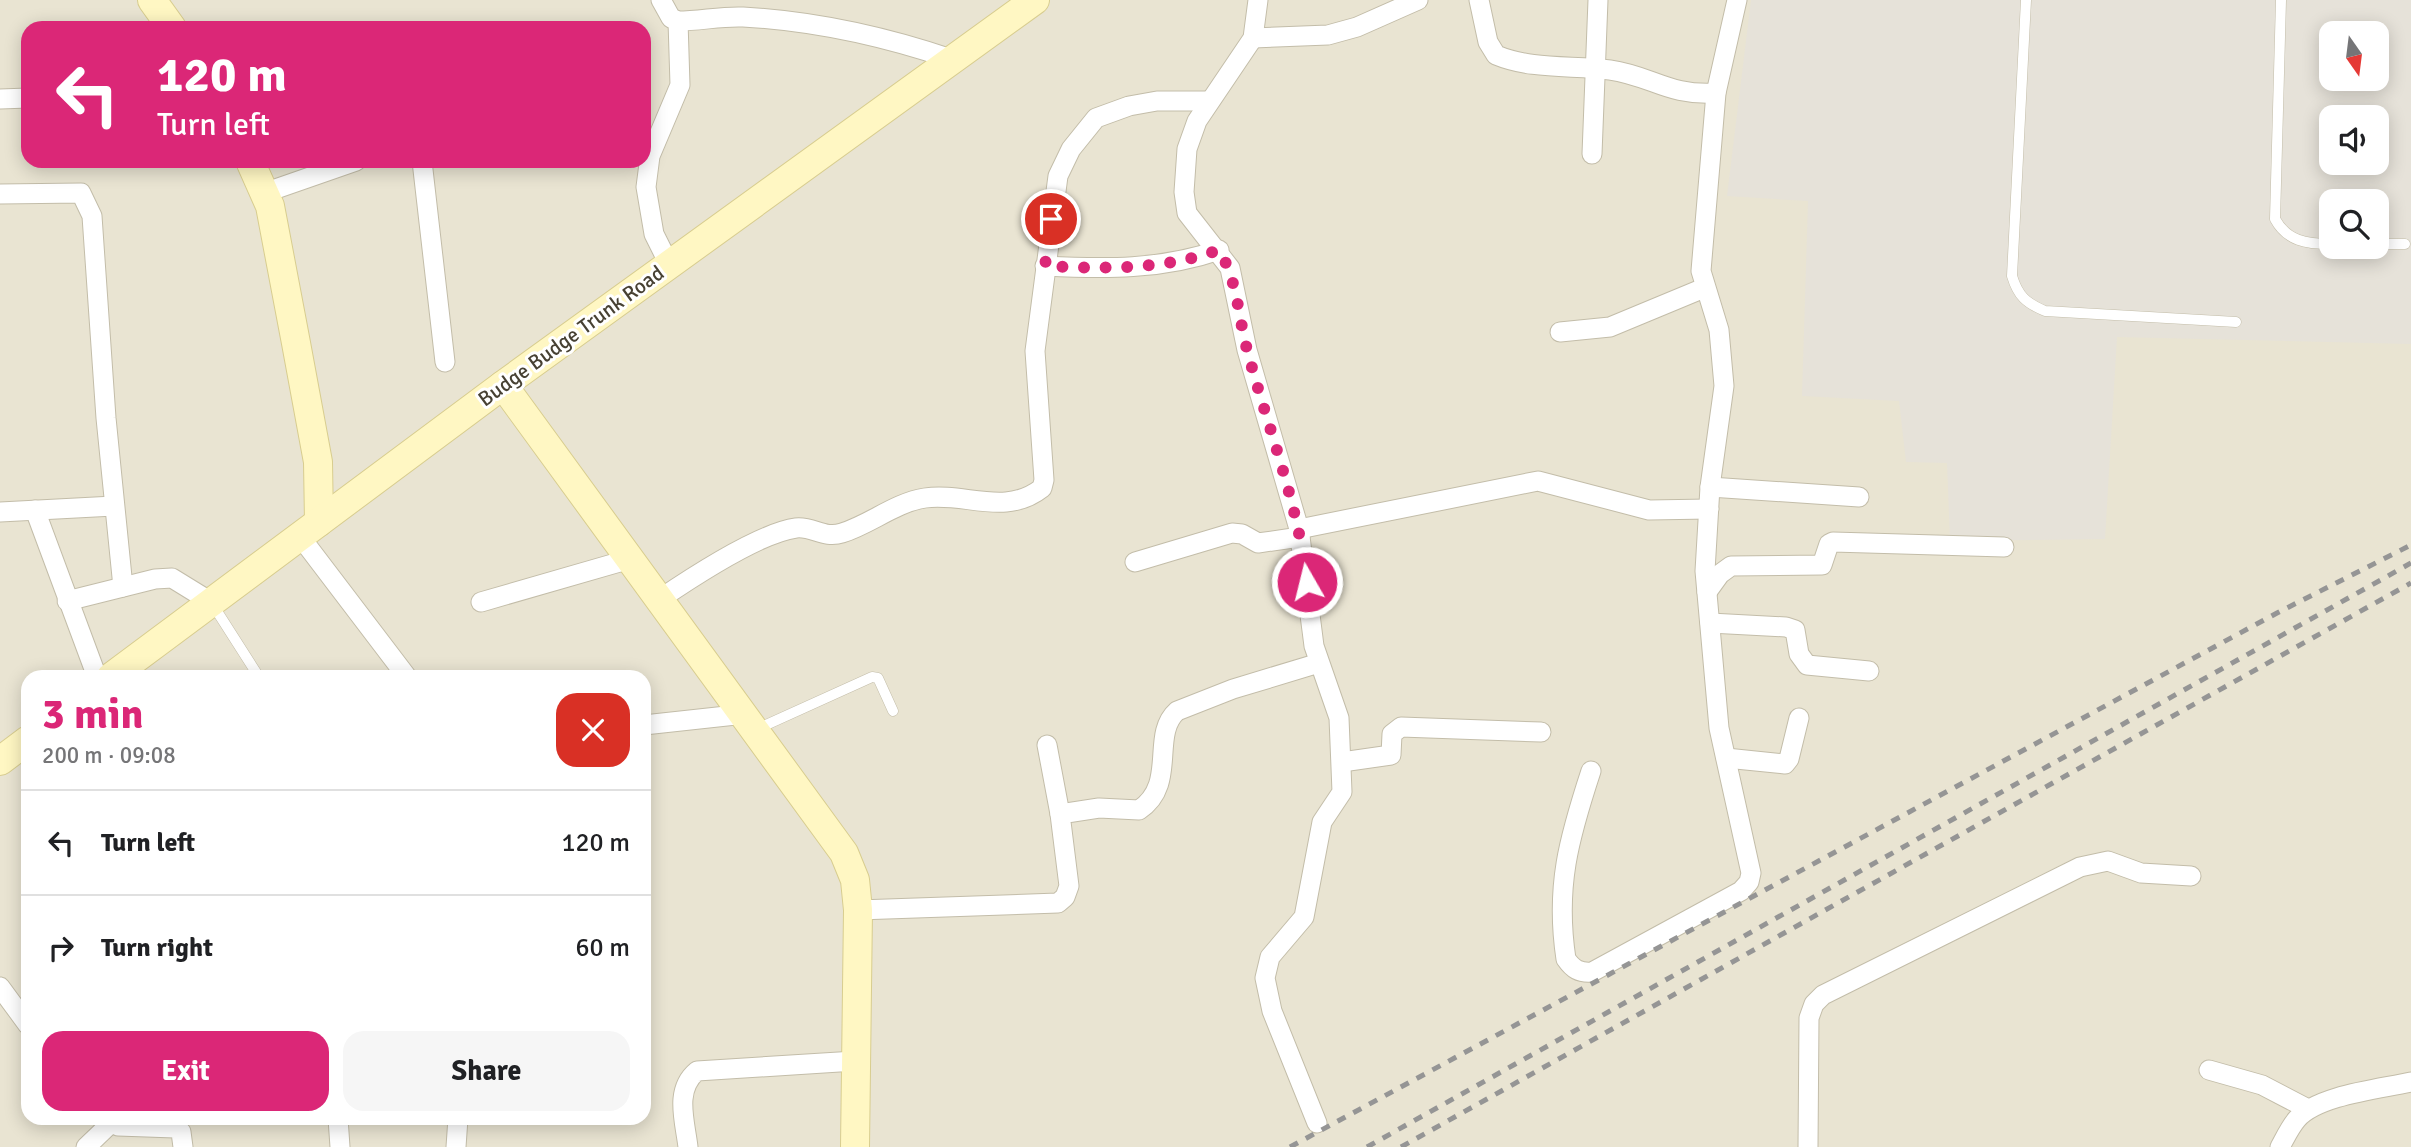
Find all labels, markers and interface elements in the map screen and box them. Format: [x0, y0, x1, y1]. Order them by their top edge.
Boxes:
north arrow [2319, 21, 2389, 91]
map controls [2319, 21, 2389, 259]
text: 120 m [157, 45, 287, 105]
icon: left [42, 49, 133, 140]
text: Turn left [157, 105, 270, 144]
button: sound [2319, 105, 2389, 175]
pin [1021, 189, 1081, 249]
button: search [2319, 189, 2389, 259]
icon: arrive [1032, 200, 1070, 238]
street label: Budge Budge Trunk Road [473, 260, 669, 412]
position arrow [1270, 545, 1344, 619]
text: 3 min [42, 689, 143, 740]
button: close [556, 693, 630, 767]
text: 200 m · 09:08 [42, 741, 176, 770]
icon: left [42, 824, 80, 862]
text: Turn left [101, 827, 195, 859]
text: 120 m [561, 827, 630, 859]
icon: right [42, 929, 80, 967]
text: Turn right [101, 932, 213, 964]
text: 60 m [575, 932, 630, 964]
button: Exit [42, 1031, 329, 1111]
button: Share [343, 1031, 630, 1111]

